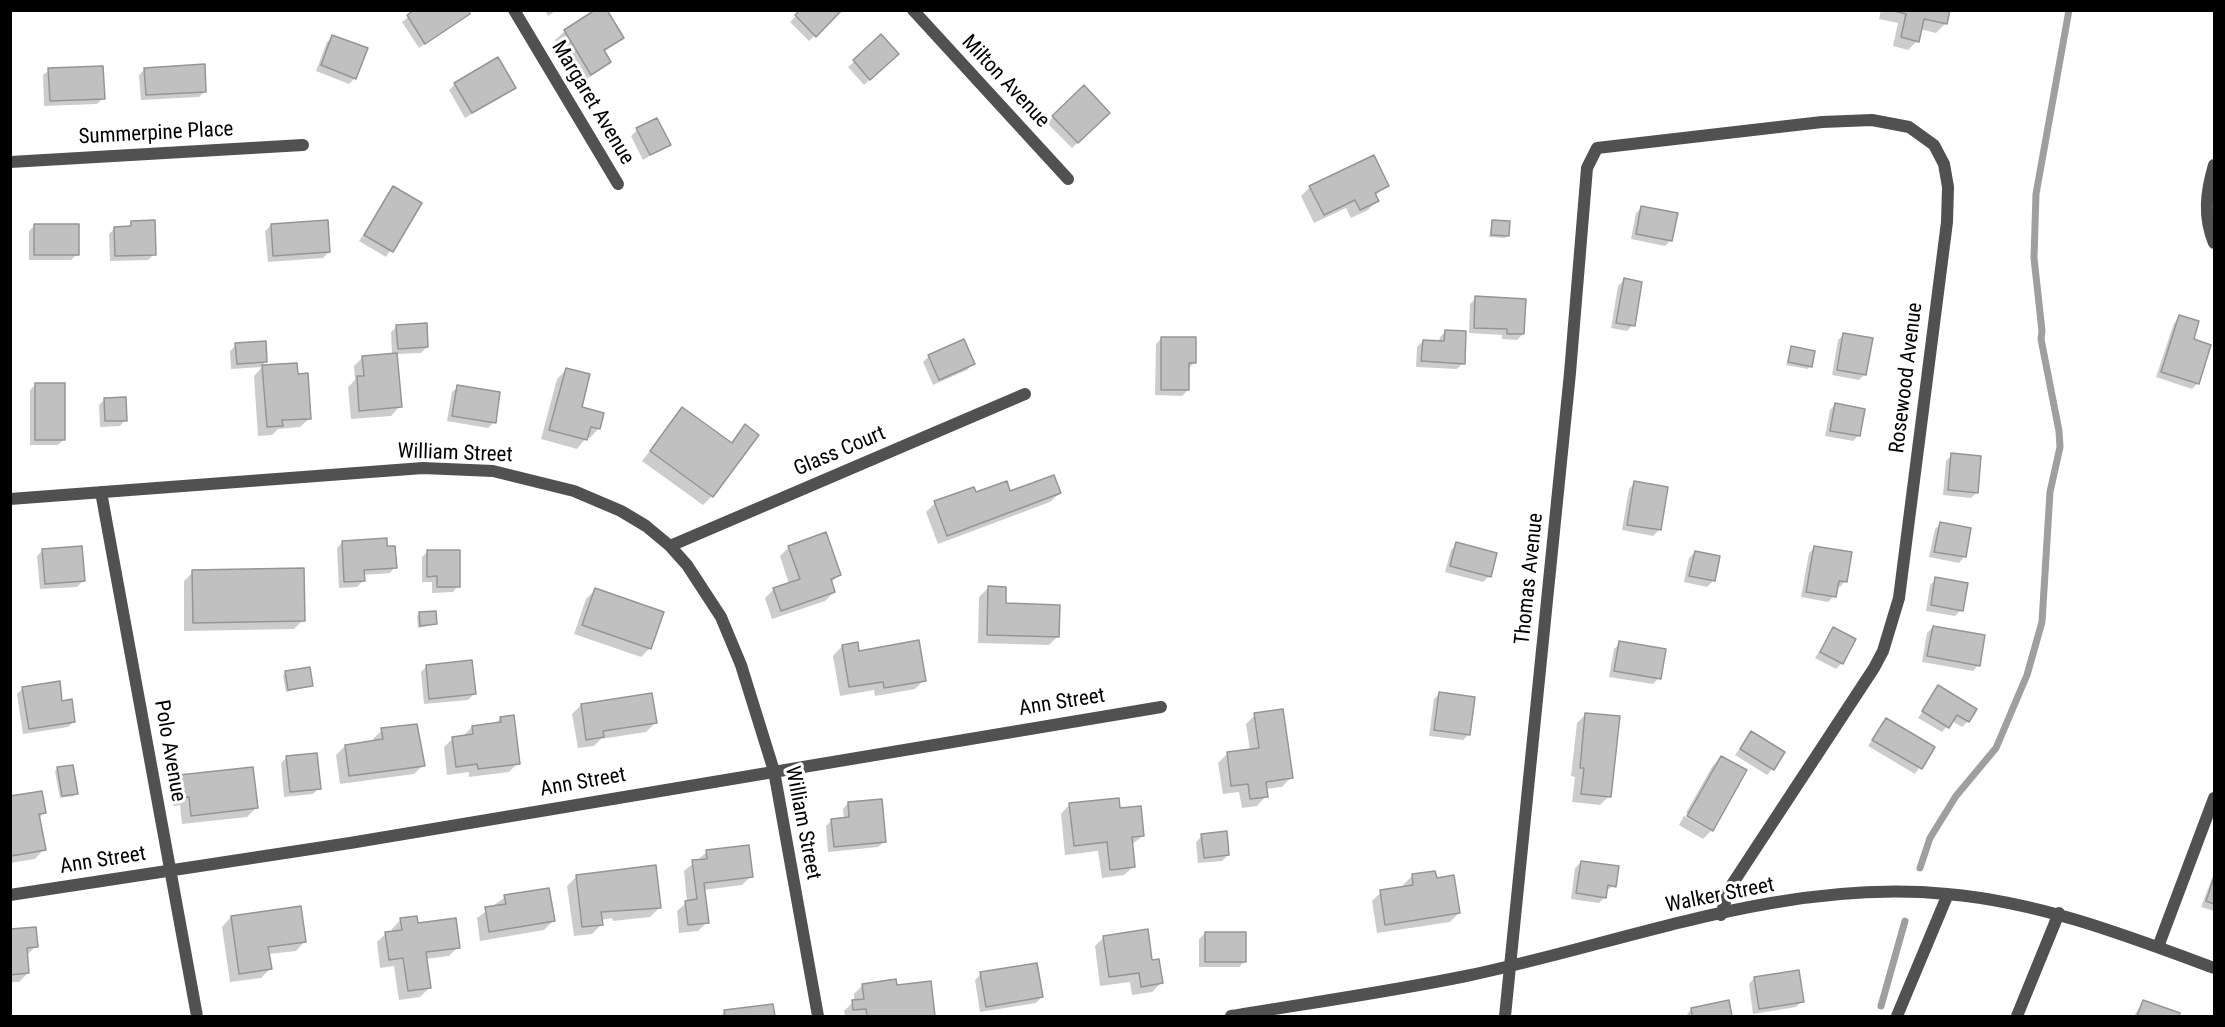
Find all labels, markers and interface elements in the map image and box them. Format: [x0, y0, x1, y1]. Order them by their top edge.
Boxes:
street label: Milton Avenue [956, 30, 1054, 134]
street label: Margaret Avenue [545, 36, 639, 170]
street label: Summerpine Place [78, 117, 234, 151]
street label: Rosewood Avenue [1885, 301, 1929, 455]
street label: Glass Court [790, 421, 890, 483]
street label: William Street [397, 439, 513, 469]
street label: Thomas Avenue [1511, 512, 1549, 646]
street label: Ann Street [1017, 684, 1107, 722]
street label: Polo Avenue [148, 698, 190, 804]
street label: Ann Street [538, 763, 628, 803]
street label: William Street [779, 764, 825, 882]
street label: Ann Street [58, 842, 148, 880]
street label: Walker Street [1664, 873, 1776, 919]

